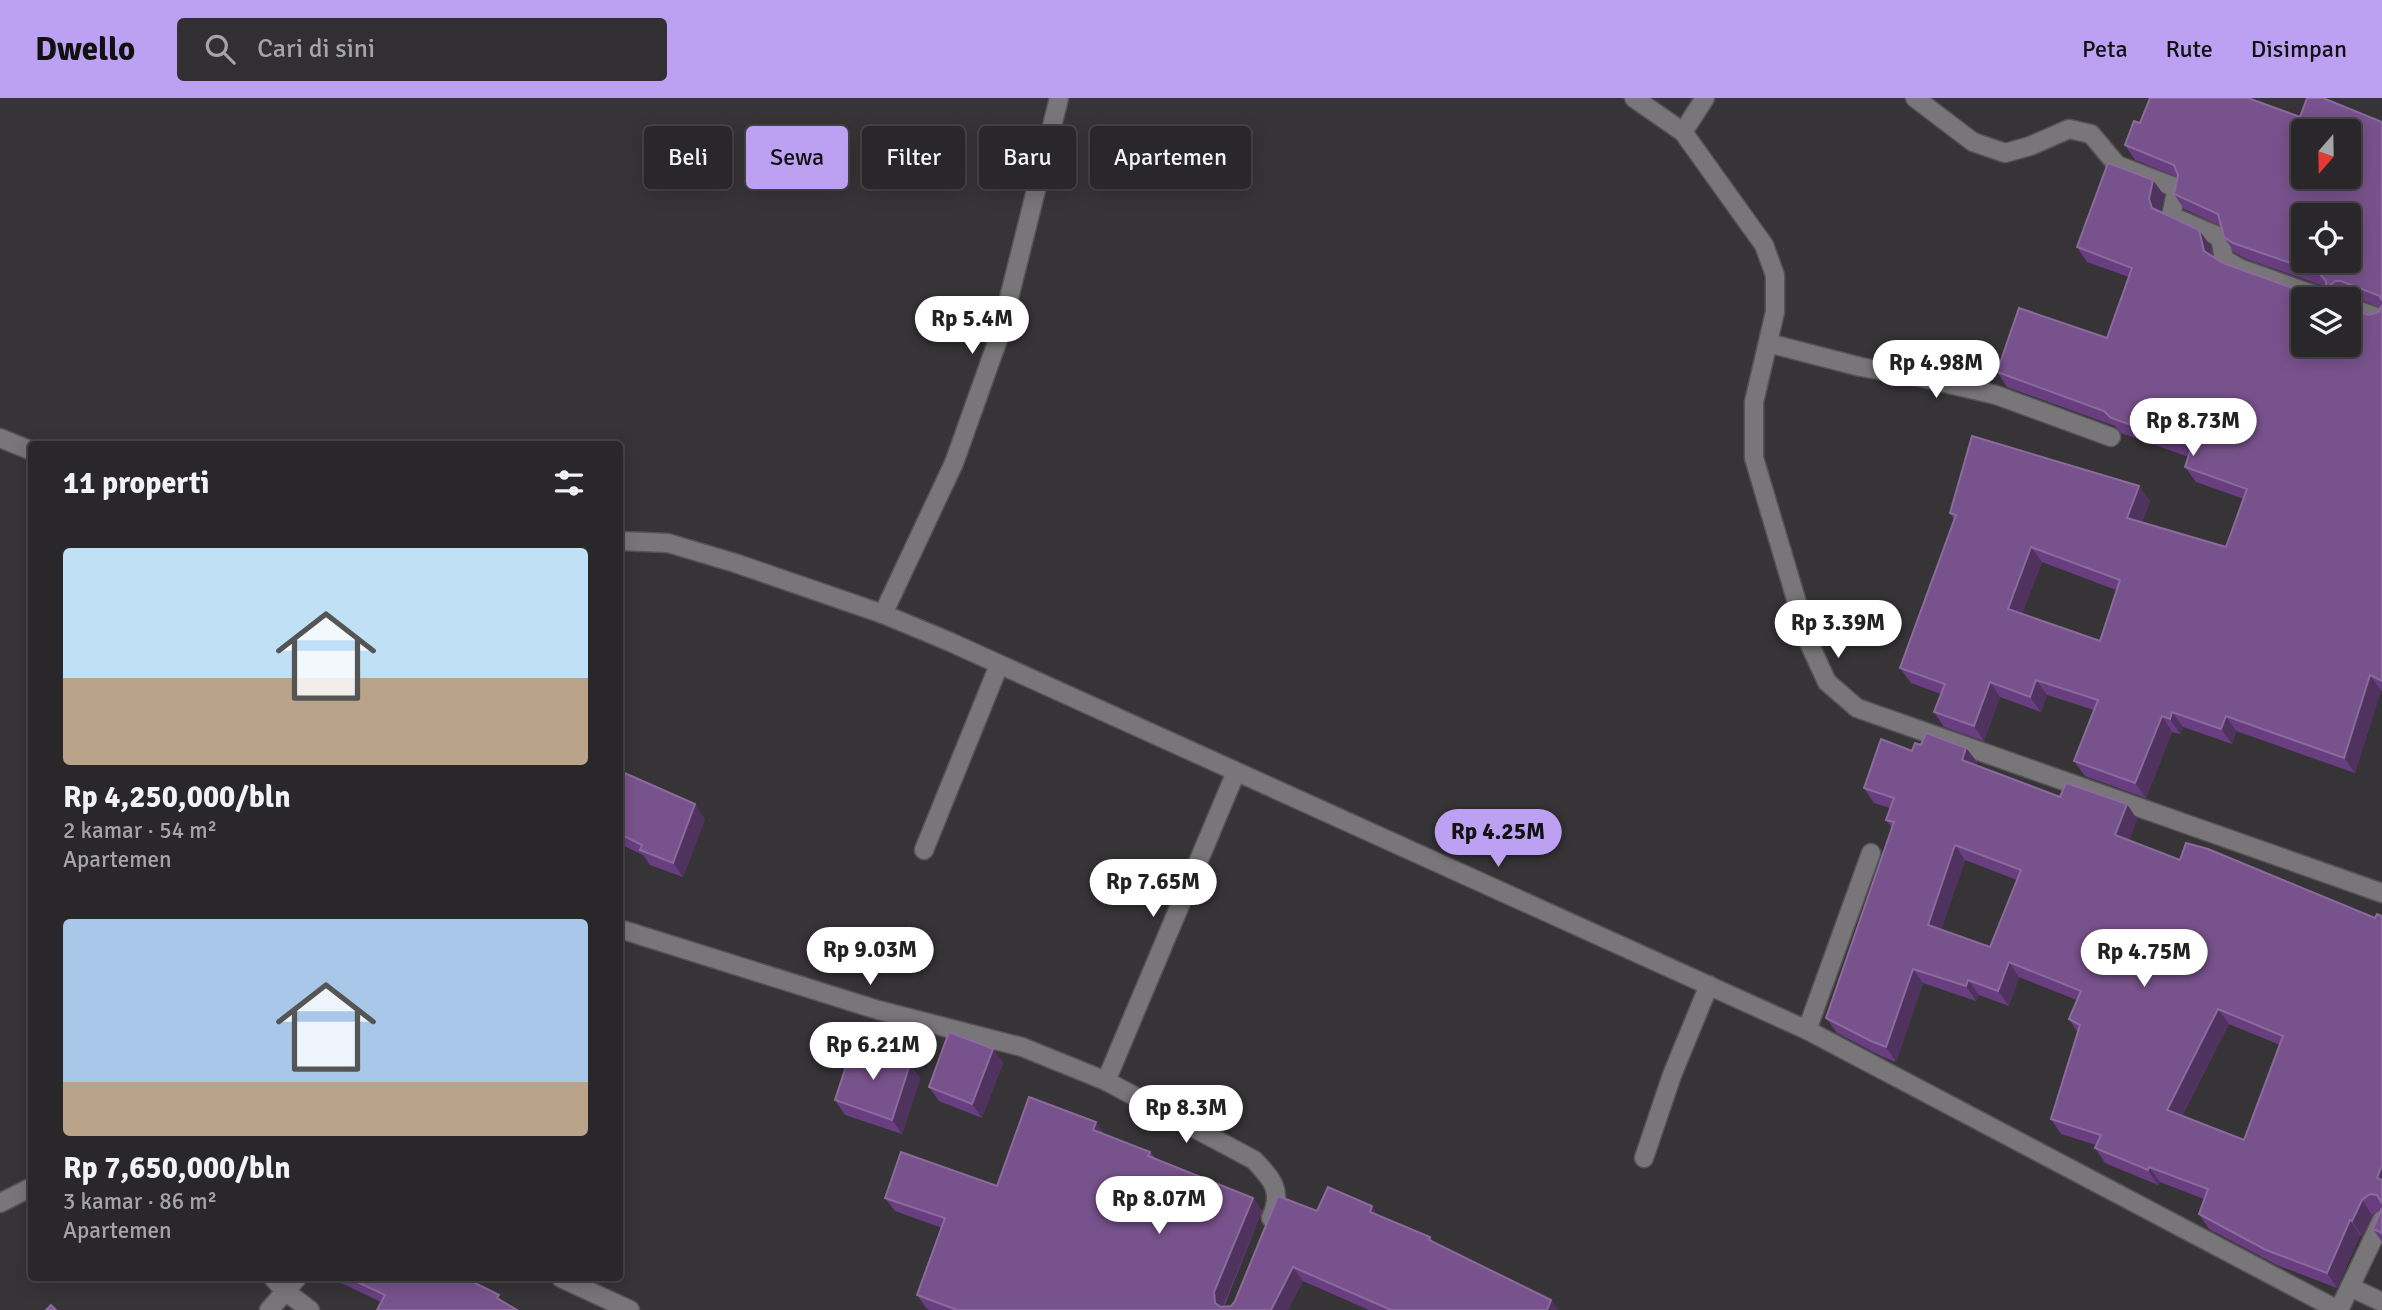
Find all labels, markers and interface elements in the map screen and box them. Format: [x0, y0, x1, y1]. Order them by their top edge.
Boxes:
search box [177, 18, 667, 81]
text: Dwello [35, 29, 135, 70]
icon: search [201, 30, 239, 68]
text: Cari di sini [257, 33, 375, 65]
text: Peta [2082, 34, 2128, 64]
text: Rute [2166, 34, 2213, 64]
text: Disimpan [2251, 34, 2347, 64]
north arrow [2291, 119, 2361, 189]
map controls [2291, 119, 2361, 357]
chip: Beli [644, 126, 732, 189]
chip: Sewa [746, 126, 848, 189]
chip: Filter [862, 126, 965, 189]
chip: Baru [979, 126, 1076, 189]
chip: Apartemen [1090, 126, 1251, 189]
button: locate [2291, 203, 2361, 273]
button: layers [2291, 287, 2361, 357]
pin: Rp 5.4M [907, 296, 1037, 356]
text: Rp 5.4M [931, 304, 1013, 333]
pin: Rp 4.98M [1864, 341, 2008, 400]
text: Rp 4.98M [1889, 348, 1983, 377]
pin: Rp 8.73M [2121, 398, 2265, 458]
text: Rp 8.73M [2146, 406, 2240, 435]
icon: filters [550, 464, 588, 502]
text: 11 properti [63, 465, 210, 502]
icon: home [263, 593, 389, 719]
pin: Rp 3.39M [1766, 601, 1910, 660]
text: Rp 3.39M [1791, 608, 1885, 637]
text: Rp 4,250,000/bln [63, 779, 291, 816]
pin: Rp 4.25M [1426, 810, 1570, 869]
text: 2 kamar · 54 m² [63, 816, 217, 845]
text: Rp 4.25M [1451, 817, 1545, 846]
text: Apartemen [63, 845, 172, 874]
pin: Rp 7.65M [1081, 860, 1225, 919]
text: Rp 7.65M [1106, 867, 1200, 896]
pin: Rp 9.03M [798, 928, 942, 987]
pin: Rp 4.75M [2072, 930, 2216, 989]
text: Rp 9.03M [823, 935, 917, 964]
text: Rp 4.75M [2097, 937, 2191, 966]
icon: home [263, 964, 389, 1090]
pin: Rp 6.21M [801, 1023, 945, 1082]
text: Rp 6.21M [826, 1030, 920, 1059]
pin: Rp 8.3M [1121, 1086, 1251, 1145]
text: Rp 8.3M [1145, 1093, 1227, 1122]
text: Rp 7,650,000/bln [63, 1150, 291, 1187]
pin: Rp 8.07M [1087, 1176, 1231, 1236]
text: Rp 8.07M [1112, 1184, 1206, 1213]
text: 3 kamar · 86 m² [63, 1187, 217, 1216]
text: Apartemen [63, 1216, 172, 1245]

